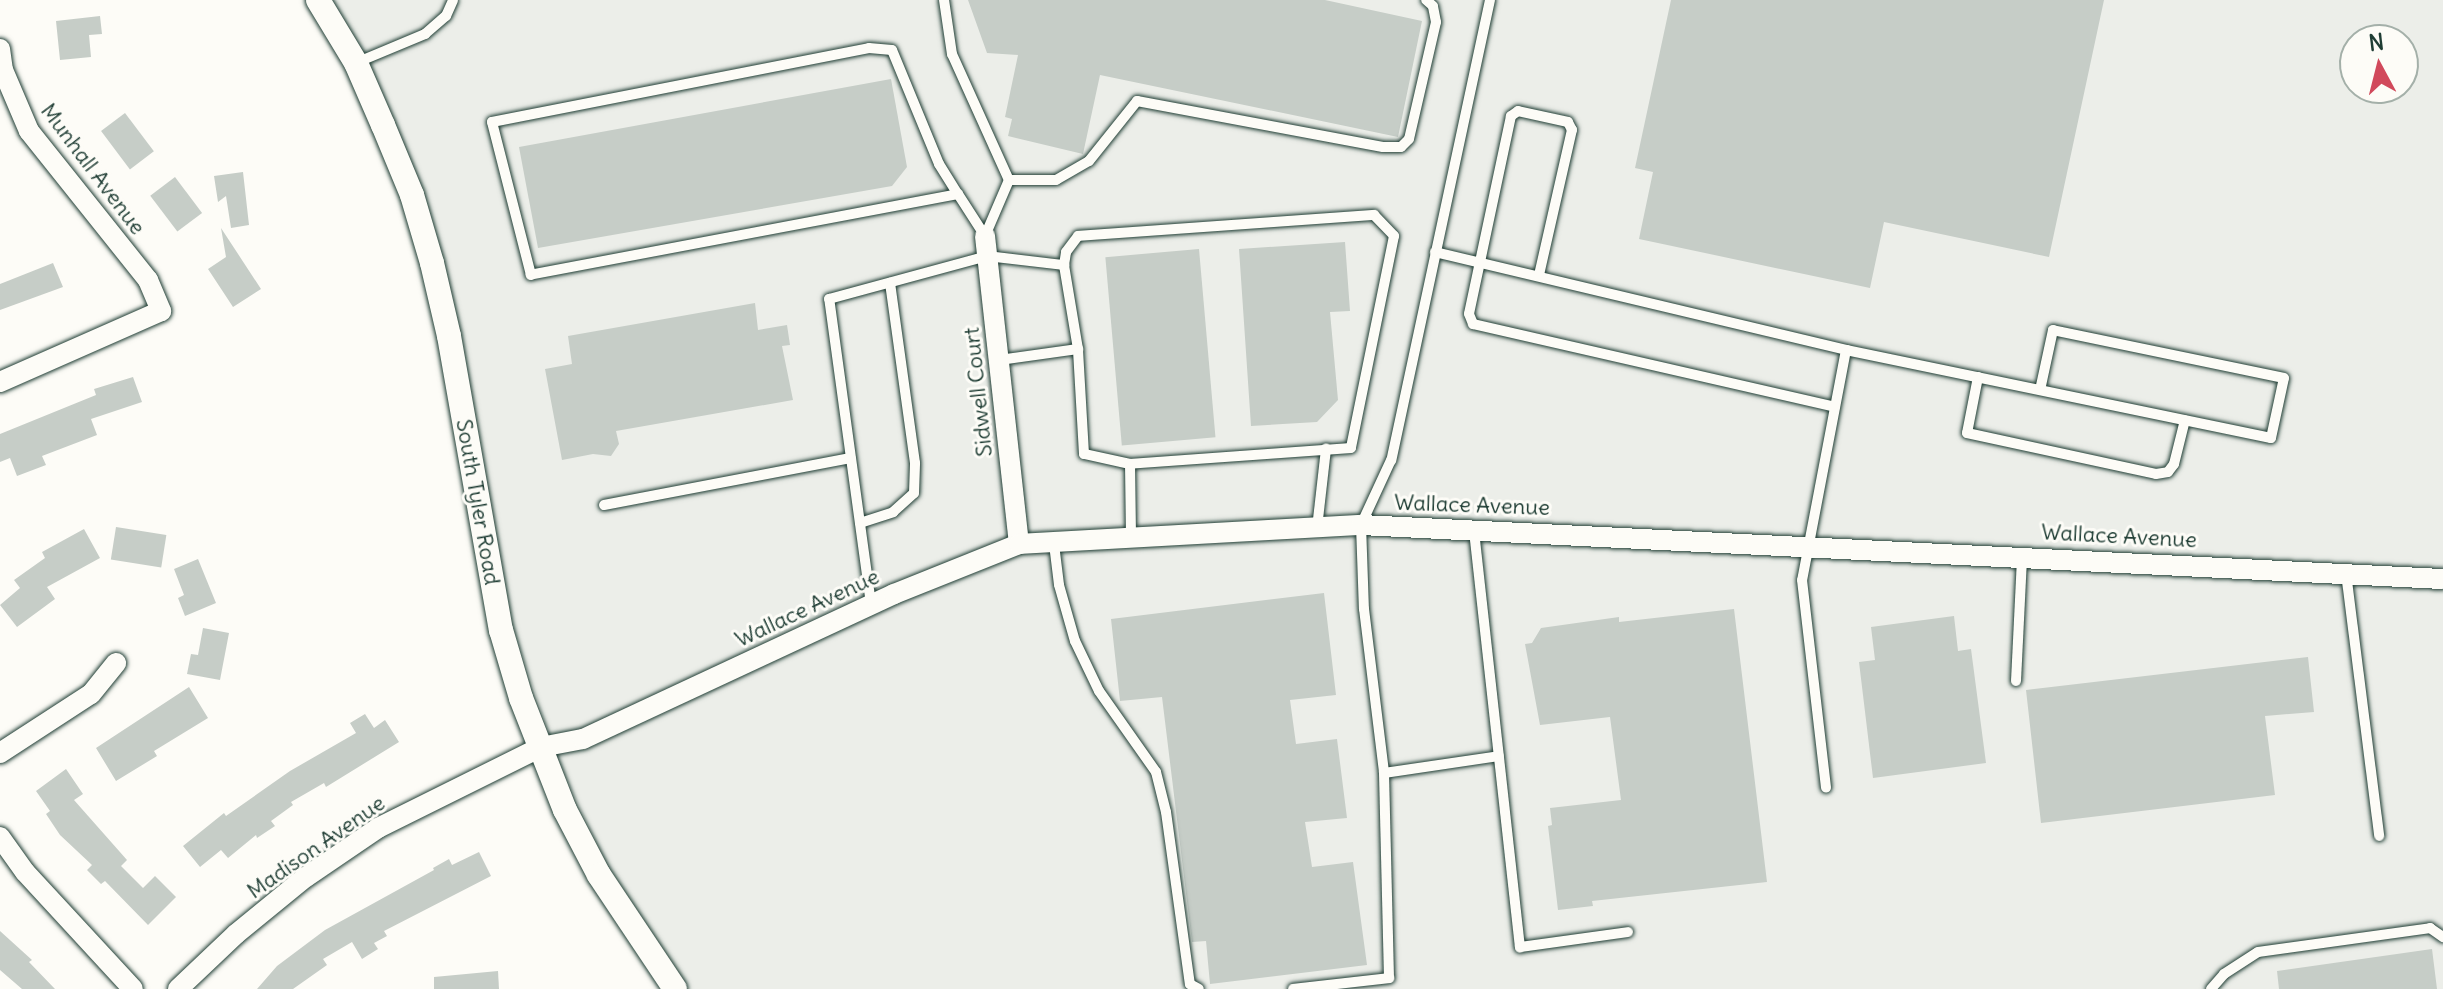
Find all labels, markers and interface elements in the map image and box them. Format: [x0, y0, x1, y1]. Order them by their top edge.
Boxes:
north arrow [2339, 24, 2419, 104]
text: N [2367, 27, 2386, 57]
street label: Munhall Avenue [35, 98, 151, 240]
street label: Sidwell Court [958, 326, 998, 458]
street label: South Tyler Road [450, 417, 506, 587]
street label: Wallace Avenue [1394, 489, 1550, 521]
street label: Wallace Avenue [2041, 519, 2197, 553]
street label: Wallace Avenue [731, 563, 883, 653]
street label: Madison Avenue [242, 790, 390, 904]

